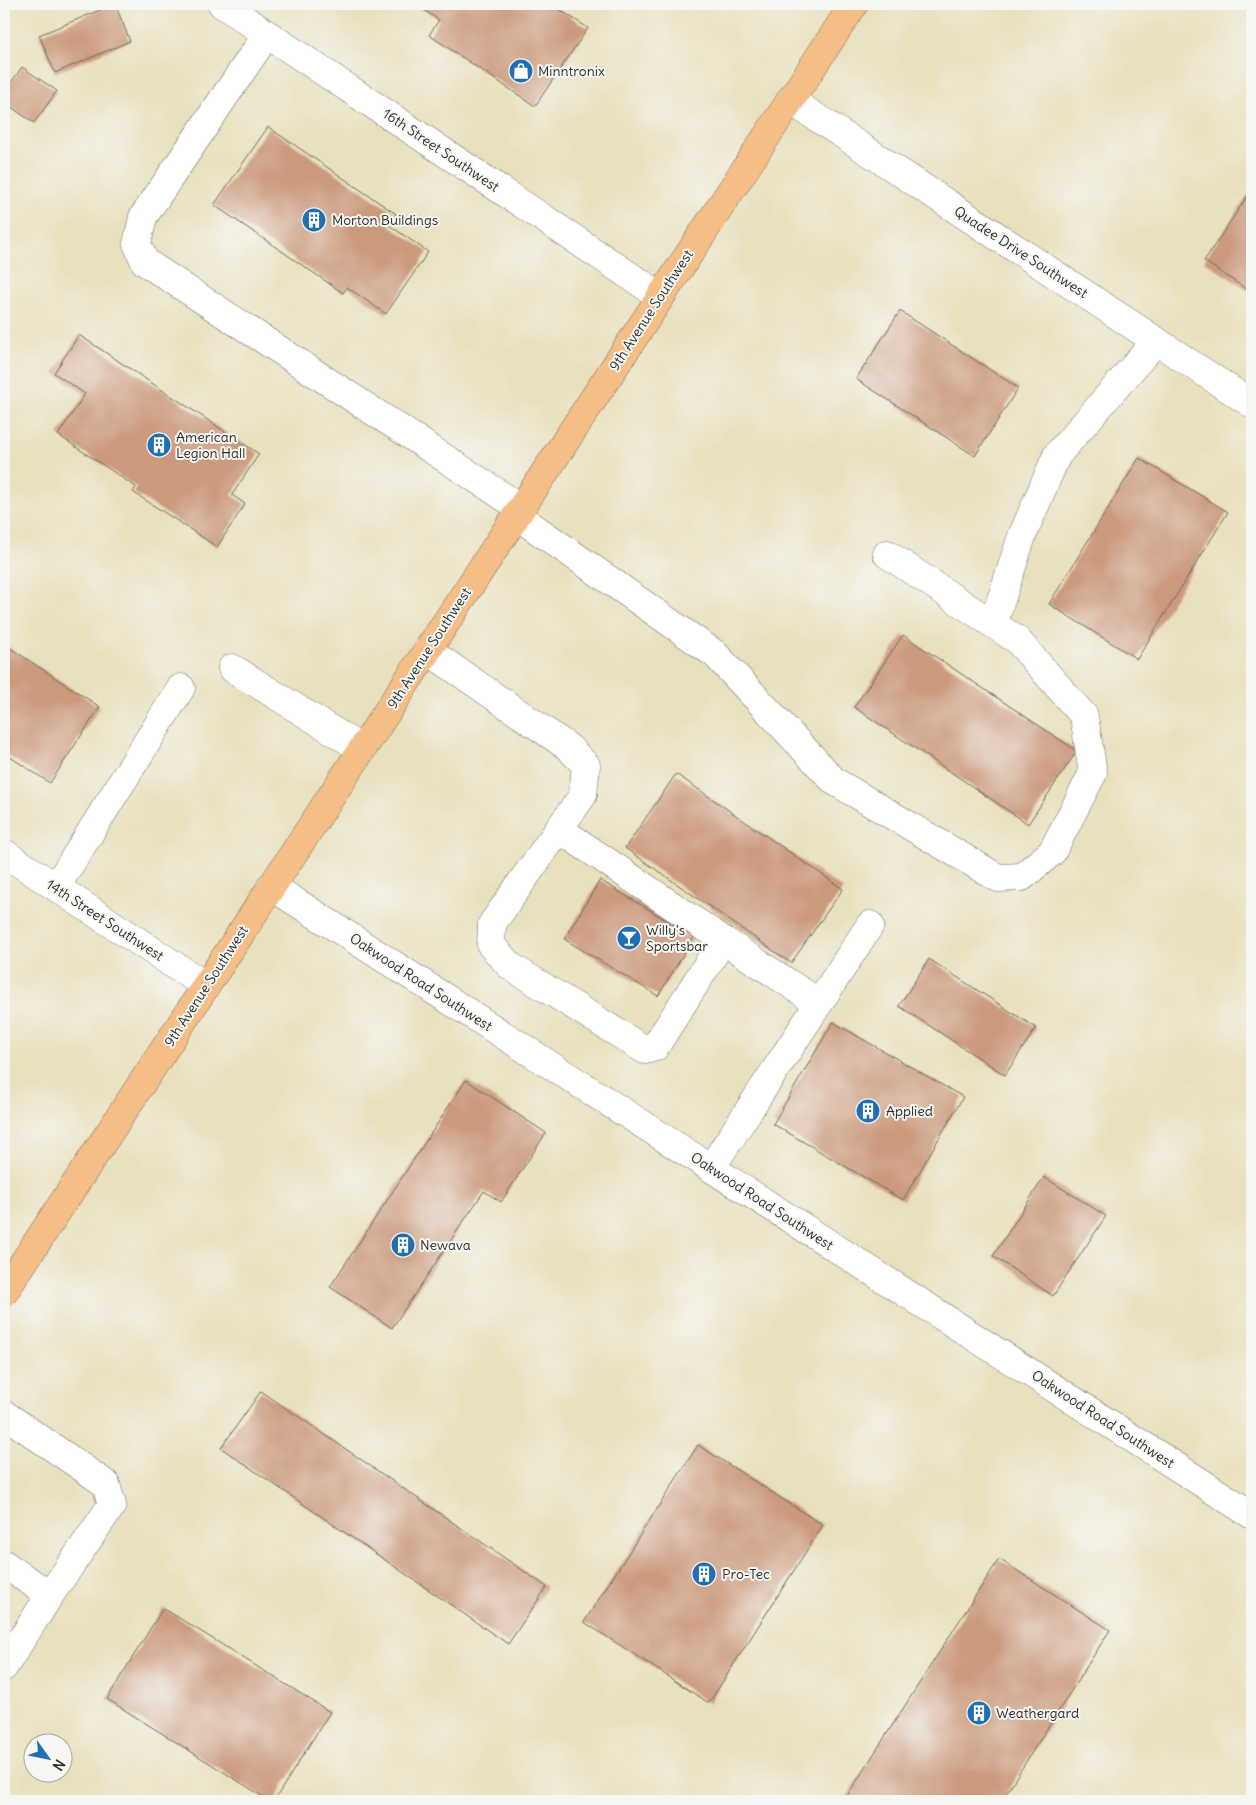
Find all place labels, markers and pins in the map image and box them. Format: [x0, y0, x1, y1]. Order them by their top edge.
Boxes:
shop icon: Minntronix [508, 58, 534, 84]
place label: Minntronix [538, 62, 605, 80]
building icon: Morton Buildings [301, 207, 327, 233]
place label: Morton Buildings [332, 211, 438, 229]
place label: American Legion Hall [176, 428, 245, 462]
building icon: American Legion Hall [146, 432, 172, 458]
place label: Willy's Sportsbar [646, 921, 708, 955]
bar icon: Willy's Sportsbar [616, 925, 642, 951]
building icon: Applied [855, 1098, 881, 1124]
place label: Applied [886, 1102, 933, 1120]
building icon: Newava [390, 1232, 416, 1258]
place label: Newava [420, 1236, 471, 1254]
building icon: Pro-Tec [691, 1561, 717, 1587]
place label: Pro-Tec [722, 1565, 770, 1583]
building icon: Weathergard [966, 1700, 992, 1726]
place label: Weathergard [996, 1704, 1079, 1722]

